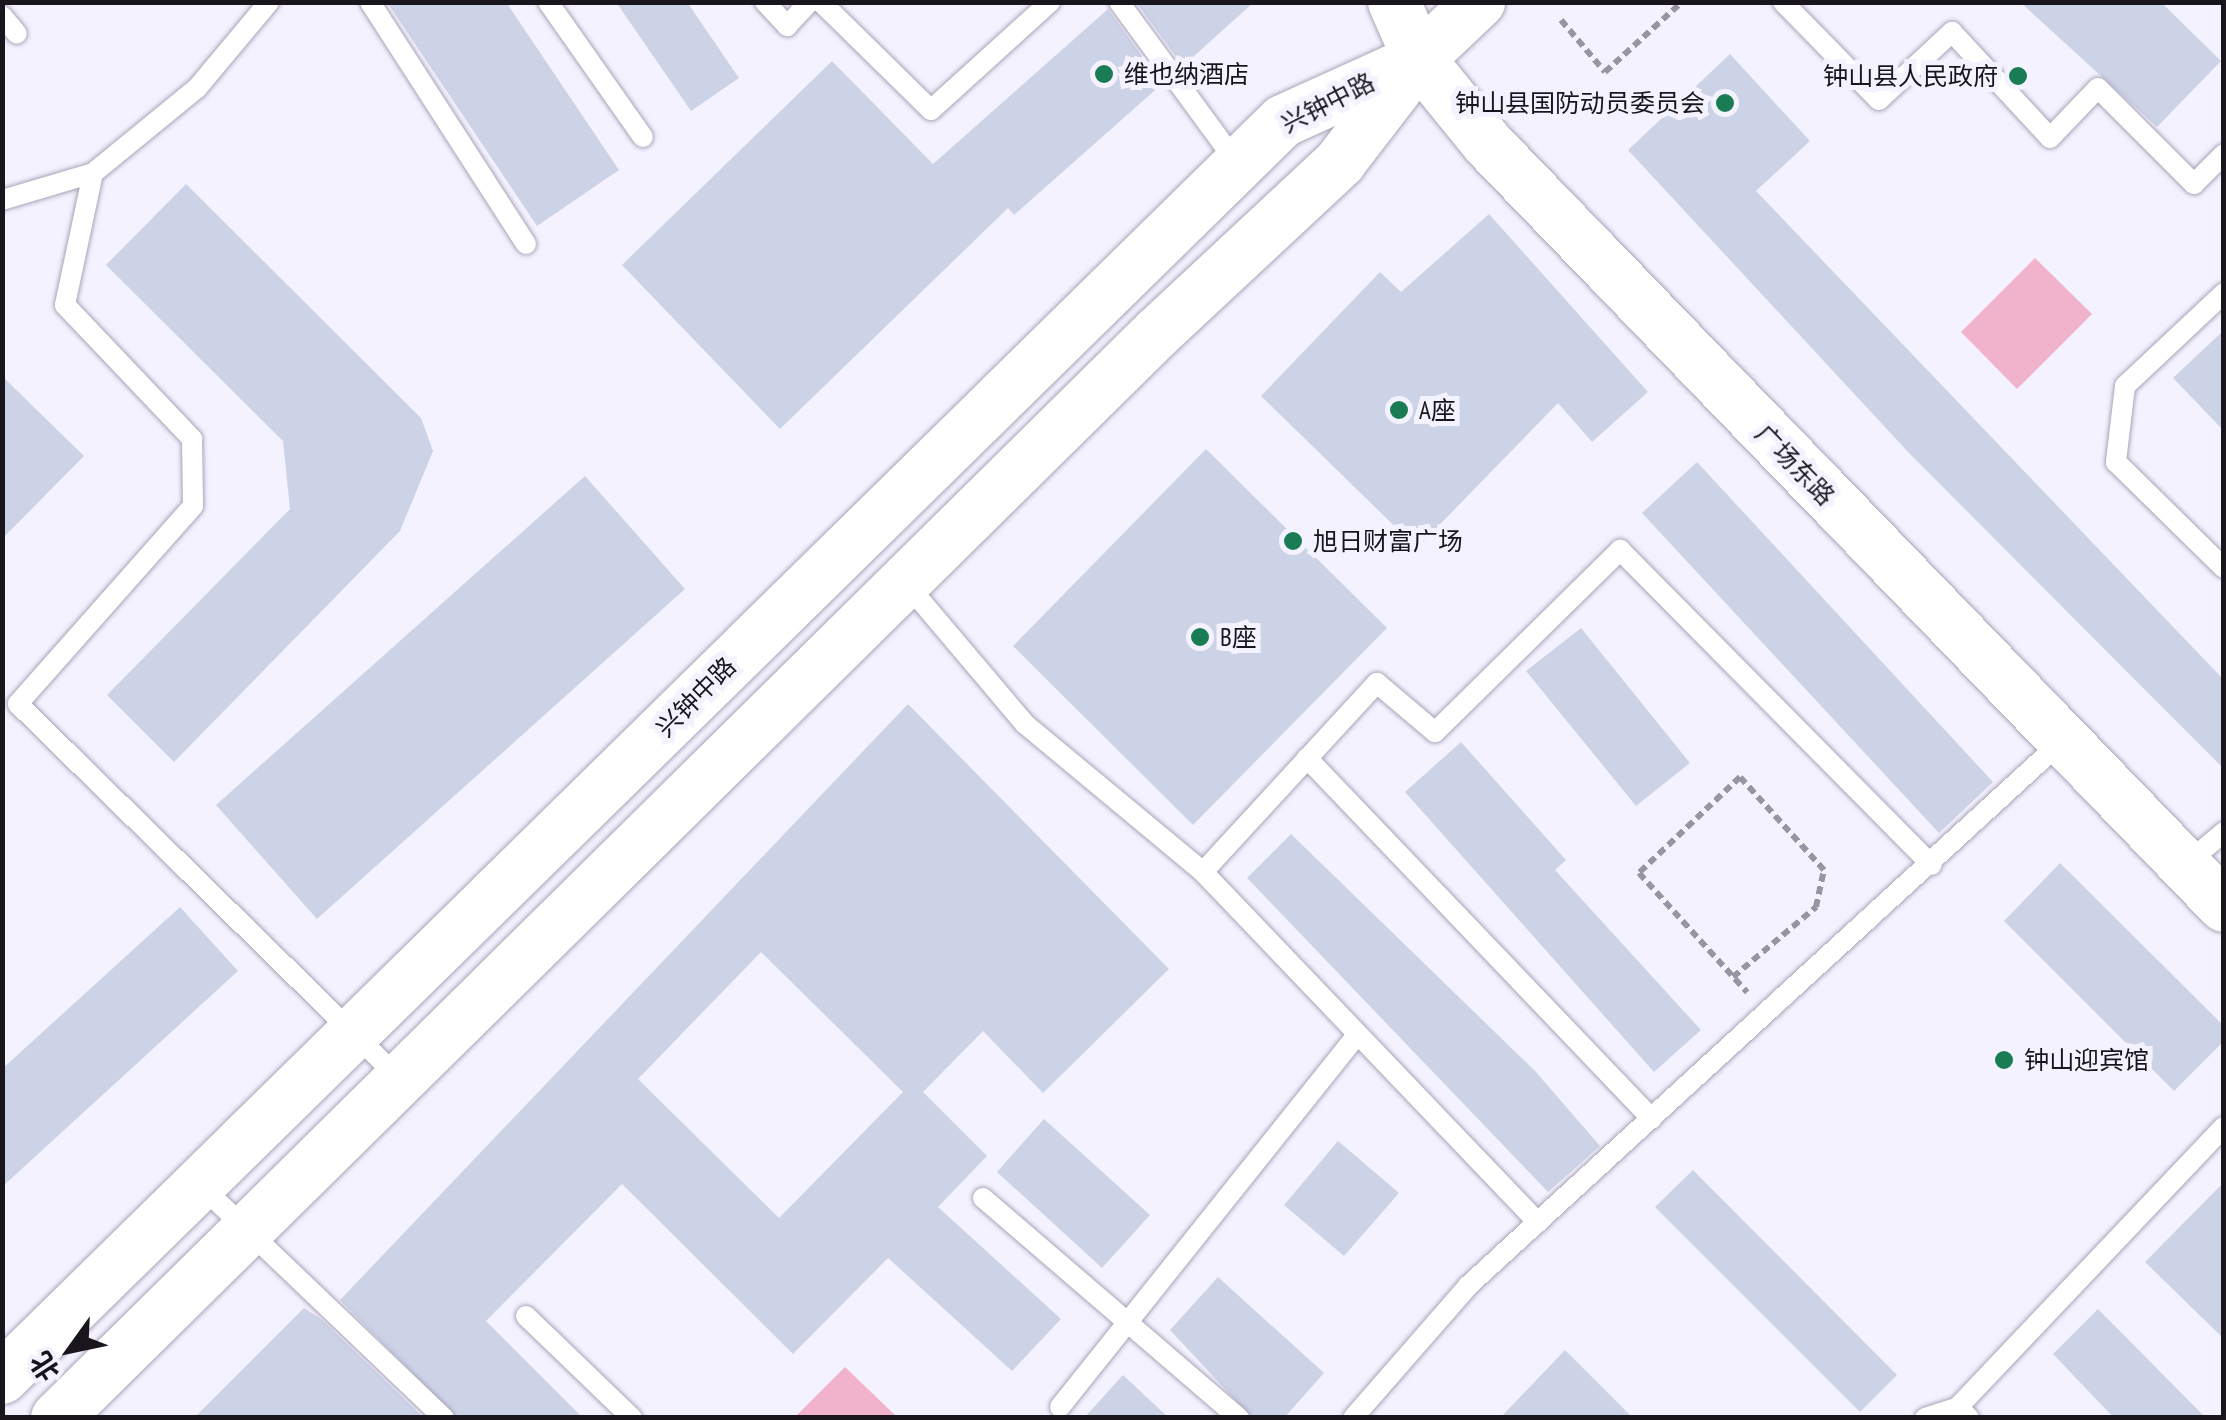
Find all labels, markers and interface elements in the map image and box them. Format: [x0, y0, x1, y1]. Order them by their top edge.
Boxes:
place label: 维也纳酒店 [1124, 59, 1249, 89]
place label: 钟山县人民政府 [1823, 61, 1998, 91]
marker: 维也纳酒店 [1093, 63, 1115, 85]
marker: 钟山县人民政府 [2007, 65, 2029, 87]
street label: 兴钟中路 [1277, 67, 1379, 139]
place label: 钟山县国防动员委员会 [1455, 88, 1705, 118]
marker: 钟山县国防动员委员会 [1714, 92, 1736, 114]
place label: A座 [1419, 395, 1456, 425]
marker: A座 [1388, 399, 1410, 421]
street label: 广场东路 [1749, 419, 1841, 511]
place label: 旭日财富广场 [1313, 526, 1463, 556]
marker: 旭日财富广场 [1282, 530, 1304, 552]
place label: B座 [1220, 622, 1257, 652]
marker: B座 [1189, 626, 1211, 648]
street label: 兴钟中路 [650, 651, 742, 743]
place label: 钟山迎宾馆 [2024, 1045, 2149, 1075]
marker: 钟山迎宾馆 [1993, 1049, 2015, 1071]
north arrow [20, 1300, 120, 1400]
text: 北 [21, 1345, 68, 1388]

